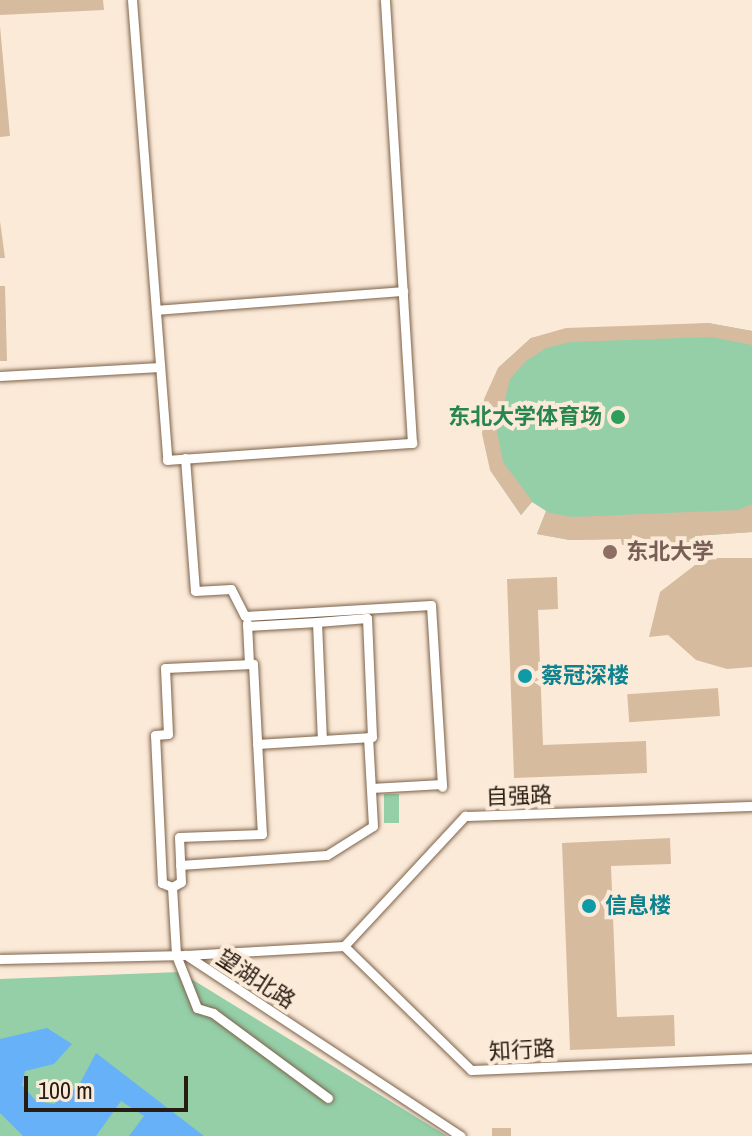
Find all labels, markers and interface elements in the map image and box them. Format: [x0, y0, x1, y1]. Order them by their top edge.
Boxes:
place label: 东北大学体育场 [448, 404, 602, 430]
marker: 东北大学体育场 [609, 408, 627, 426]
place label: 东北大学 [626, 539, 714, 565]
marker: 东北大学 [601, 543, 619, 561]
place label: 蔡冠深楼 [541, 663, 629, 689]
marker: 蔡冠深楼 [516, 667, 534, 685]
street label: 自强路 [486, 782, 552, 810]
place label: 信息楼 [605, 893, 671, 919]
marker: 信息楼 [580, 897, 598, 915]
street label: 望湖北路 [212, 944, 300, 1014]
street label: 知行路 [488, 1035, 556, 1065]
scale bar [28, 1060, 192, 1110]
text: 100 m [38, 1074, 93, 1106]

